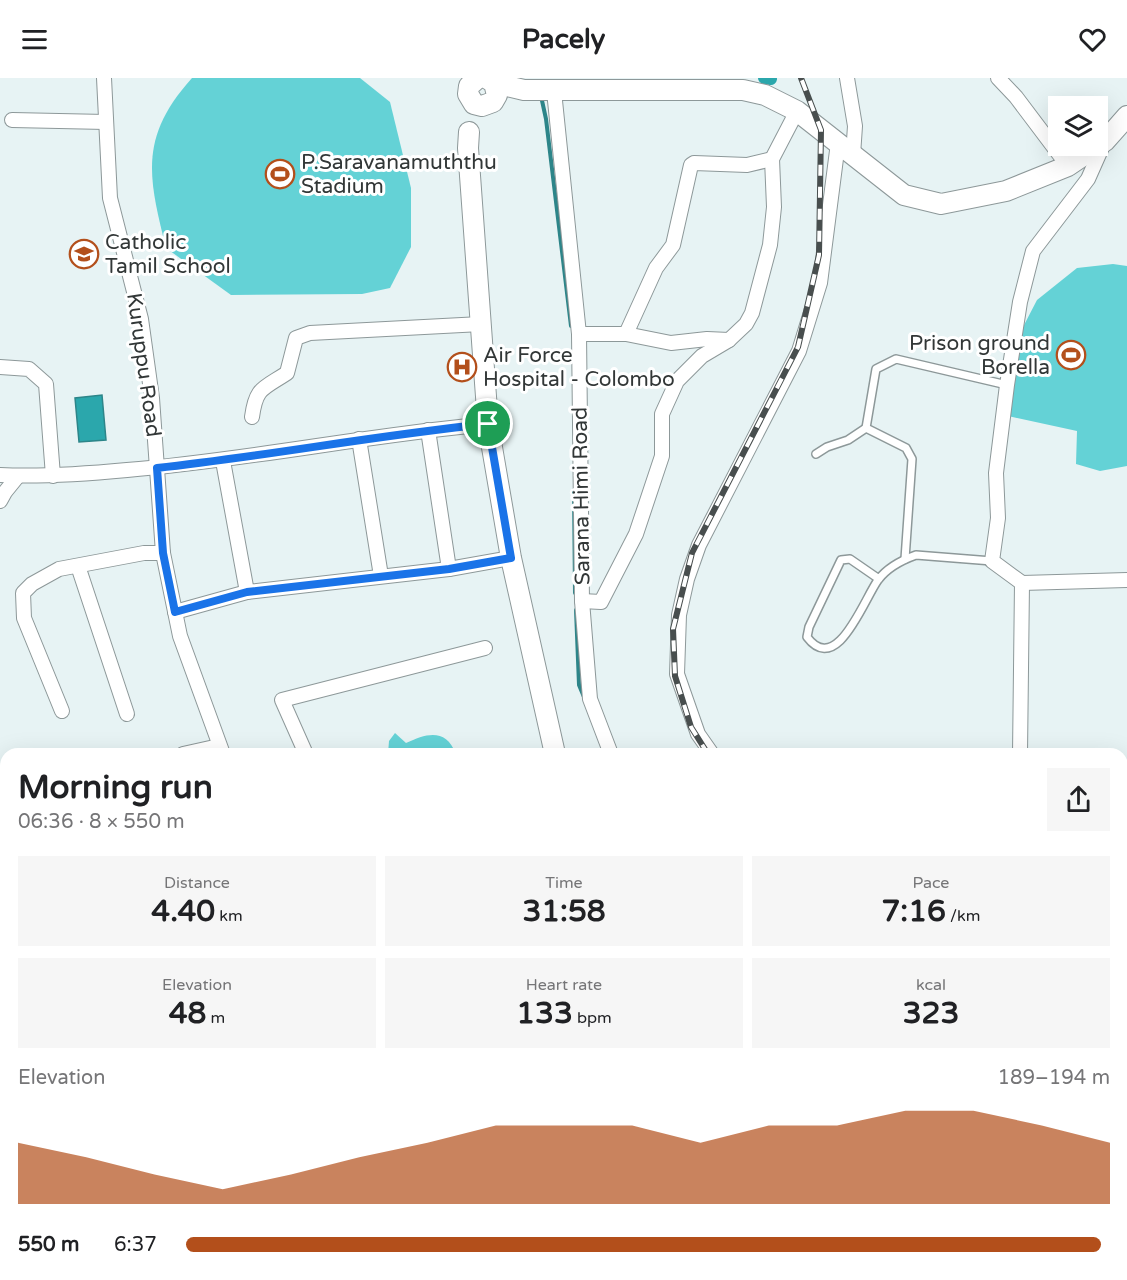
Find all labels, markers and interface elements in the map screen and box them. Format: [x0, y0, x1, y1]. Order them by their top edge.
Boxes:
icon: menu [18, 23, 51, 56]
text: Pacely [522, 23, 605, 56]
icon: heart [1076, 23, 1109, 56]
map controls [1048, 96, 1108, 156]
button: layers [1048, 96, 1108, 156]
place label: P.Saravanamuththu Stadium [301, 150, 497, 199]
sports icon: P.Saravanamuththu Stadium [264, 158, 296, 190]
place label: Catholic Tamil School [105, 230, 231, 279]
school or university icon: Catholic Tamil School [68, 238, 100, 270]
street label: Kuruppu Road [121, 291, 166, 439]
place label: Prison ground Borella [909, 331, 1050, 380]
sports icon: Prison ground Borella [1055, 339, 1087, 371]
place label: Air Force Hospital - Colombo [483, 343, 675, 392]
hospital icon: Air Force Hospital - Colombo [446, 351, 478, 383]
pin [462, 398, 513, 449]
icon: arrive [471, 407, 504, 440]
street label: Sarana Himi Road [567, 407, 596, 585]
text: Morning run [18, 768, 213, 807]
button: share [1047, 768, 1110, 831]
text: 06:36 · 8 × 550 m [18, 810, 185, 834]
text: Distance [164, 873, 230, 893]
text: Time [545, 873, 583, 893]
text: Pace [913, 873, 949, 893]
text: 4.40 [151, 893, 215, 930]
text: 31:58 [522, 893, 606, 930]
text: 7:16 [882, 893, 946, 930]
text: km [215, 906, 243, 926]
text: /km [946, 906, 980, 926]
text: Elevation [162, 975, 232, 995]
text: Heart rate [526, 975, 602, 995]
text: kcal [916, 975, 946, 995]
text: 48 [169, 995, 206, 1032]
text: 133 [516, 995, 573, 1032]
text: 323 [903, 995, 959, 1032]
text: m [206, 1008, 225, 1028]
text: bpm [573, 1008, 612, 1028]
text: Elevation [18, 1066, 105, 1090]
text: 189–194 m [997, 1066, 1110, 1090]
text: 550 m [18, 1233, 79, 1257]
text: 6:37 [114, 1233, 157, 1257]

